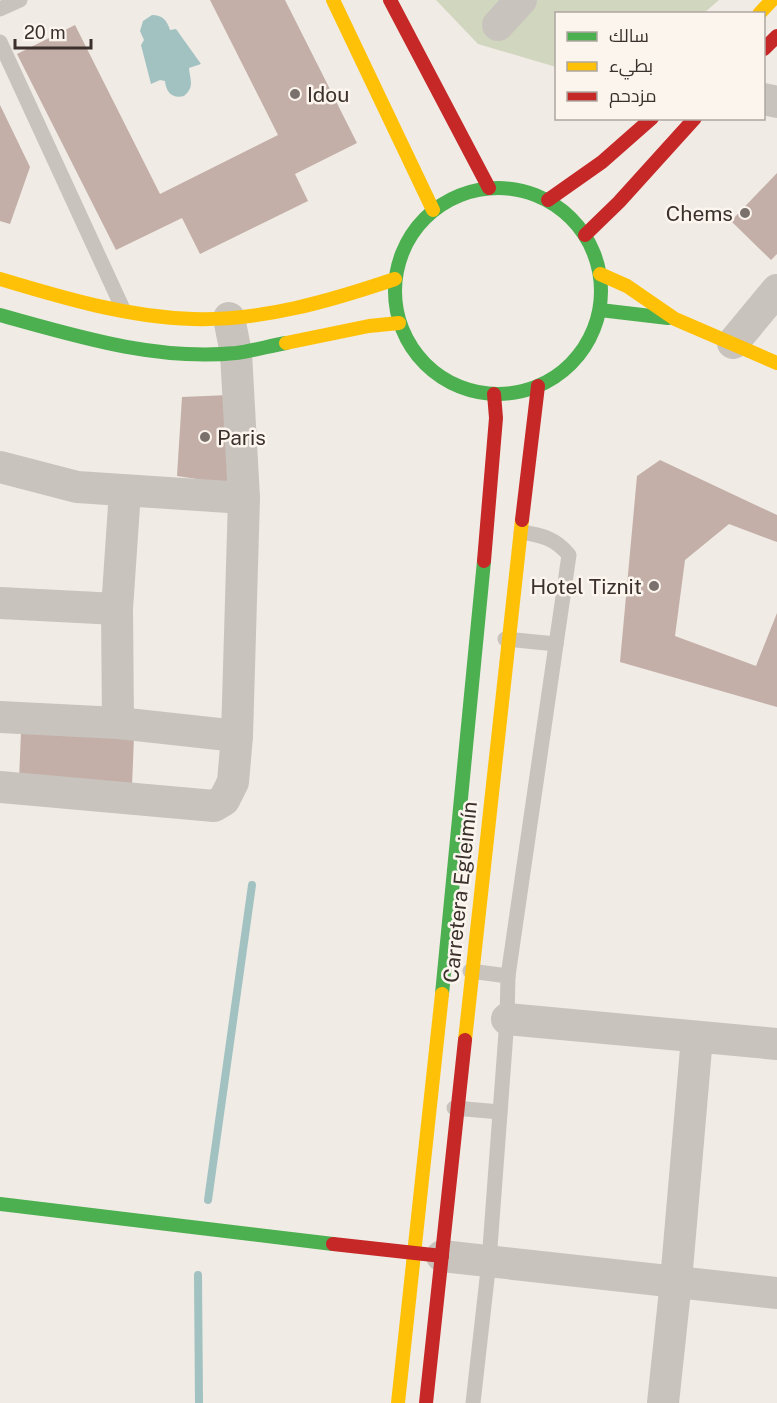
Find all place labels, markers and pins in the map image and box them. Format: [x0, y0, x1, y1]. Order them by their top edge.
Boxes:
place label: Idou [307, 82, 349, 107]
marker: Idou [288, 87, 302, 101]
place label: Chems [666, 201, 733, 226]
marker: Chems [738, 206, 752, 220]
place label: Paris [217, 425, 266, 450]
marker: Paris [198, 430, 212, 444]
place label: Hotel Tiznit [530, 574, 642, 599]
marker: Hotel Tiznit [647, 579, 661, 593]

